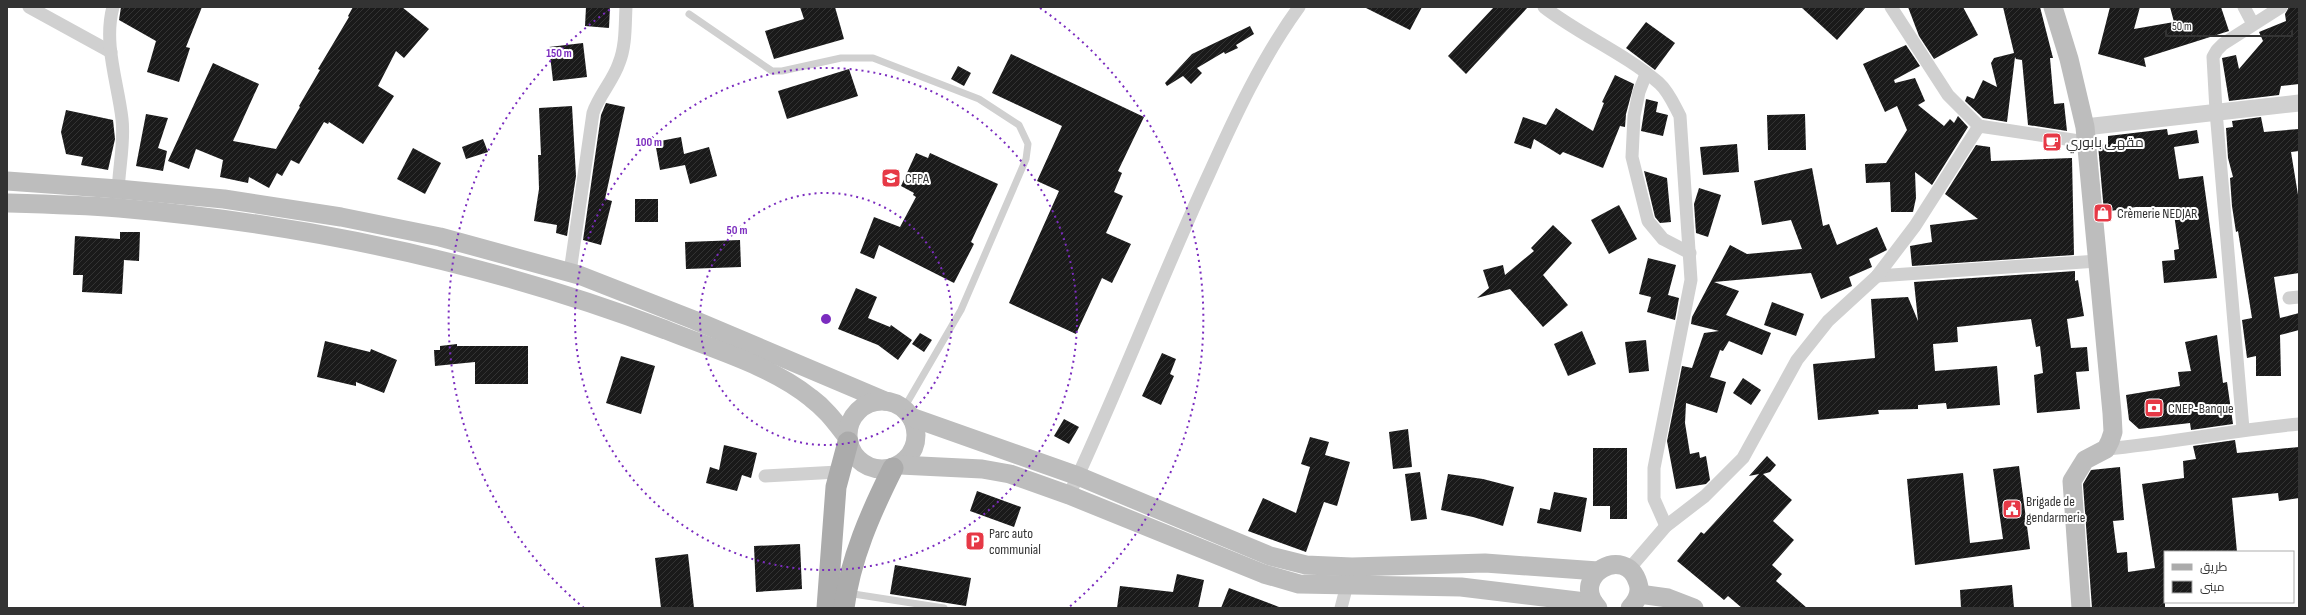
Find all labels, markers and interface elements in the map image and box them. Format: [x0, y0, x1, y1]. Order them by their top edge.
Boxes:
scale bar [2166, 12, 2292, 38]
text: 50 m [2172, 19, 2192, 34]
text: 150 m [546, 46, 572, 61]
cafe icon: مقهى بابوري [2041, 131, 2063, 153]
place label: مقهى بابوري [2066, 134, 2144, 154]
text: 100 m [636, 135, 662, 150]
school or university icon: CFPA [880, 167, 902, 189]
place label: CFPA [905, 170, 930, 187]
shop icon: Crèmerie NEDJAR [2092, 202, 2114, 224]
place label: Crèmerie NEDJAR [2117, 205, 2198, 222]
text: 50 m [727, 223, 747, 238]
centre of rings [819, 312, 833, 326]
bank icon: CNEP-Banque [2143, 397, 2165, 419]
place label: CNEP-Banque [2168, 400, 2234, 417]
place label: Brigade de gendarmerie [2026, 493, 2085, 526]
public building icon: Brigade de gendarmerie [2001, 498, 2023, 520]
place label: Parc auto communial [989, 525, 1041, 558]
parking icon: Parc auto communial [964, 530, 986, 552]
legend [2164, 551, 2294, 603]
text: طريق [2200, 560, 2228, 575]
text: مبنى [2200, 580, 2225, 595]

